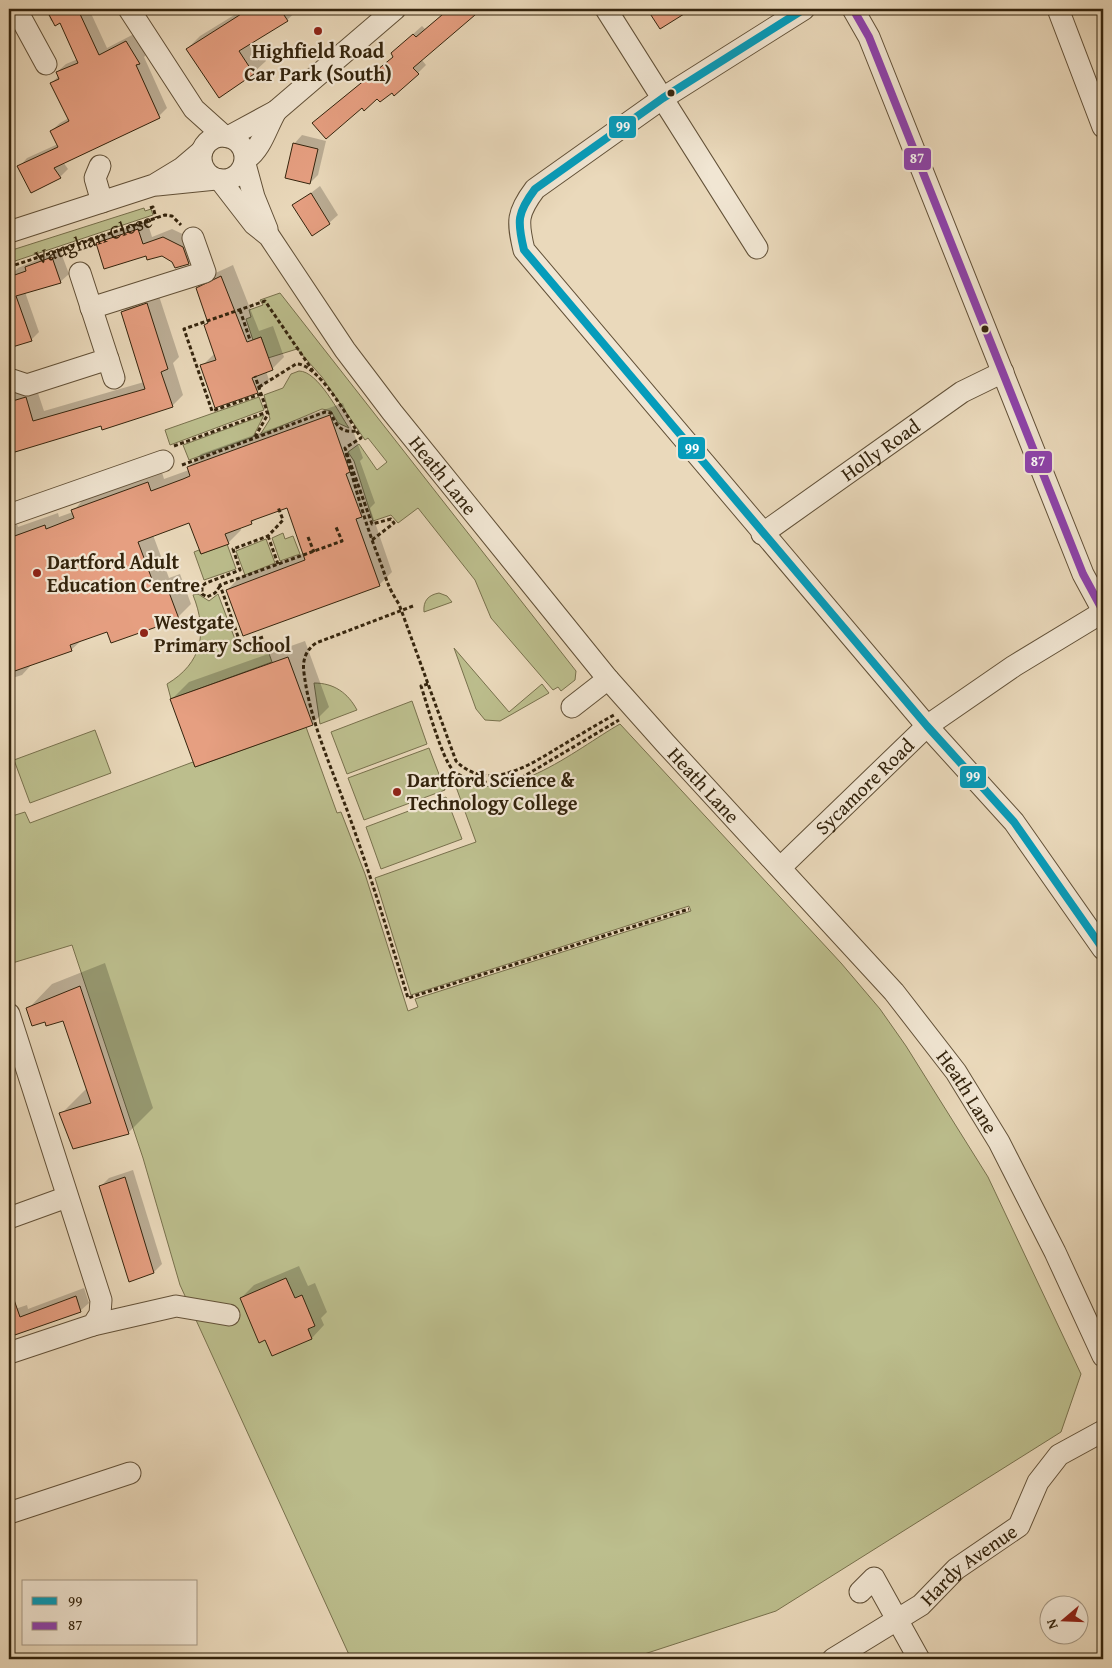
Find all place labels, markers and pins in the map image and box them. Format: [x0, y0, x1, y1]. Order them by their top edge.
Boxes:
marker: Highfield Road Car Park (South) [312, 25, 324, 37]
place label: Highfield Road Car Park (South) [244, 36, 392, 88]
unlabelled marker [666, 88, 676, 98]
unlabelled marker [980, 324, 990, 334]
place label: Dartford Adult Education Centre [47, 547, 200, 599]
marker: Dartford Adult Education Centre [31, 567, 43, 579]
place label: Westgate Primary School [154, 607, 291, 659]
marker: Westgate Primary School [138, 627, 150, 639]
place label: Dartford Science & Technology College [407, 765, 578, 817]
marker: Dartford Science & Technology College [391, 786, 403, 798]

